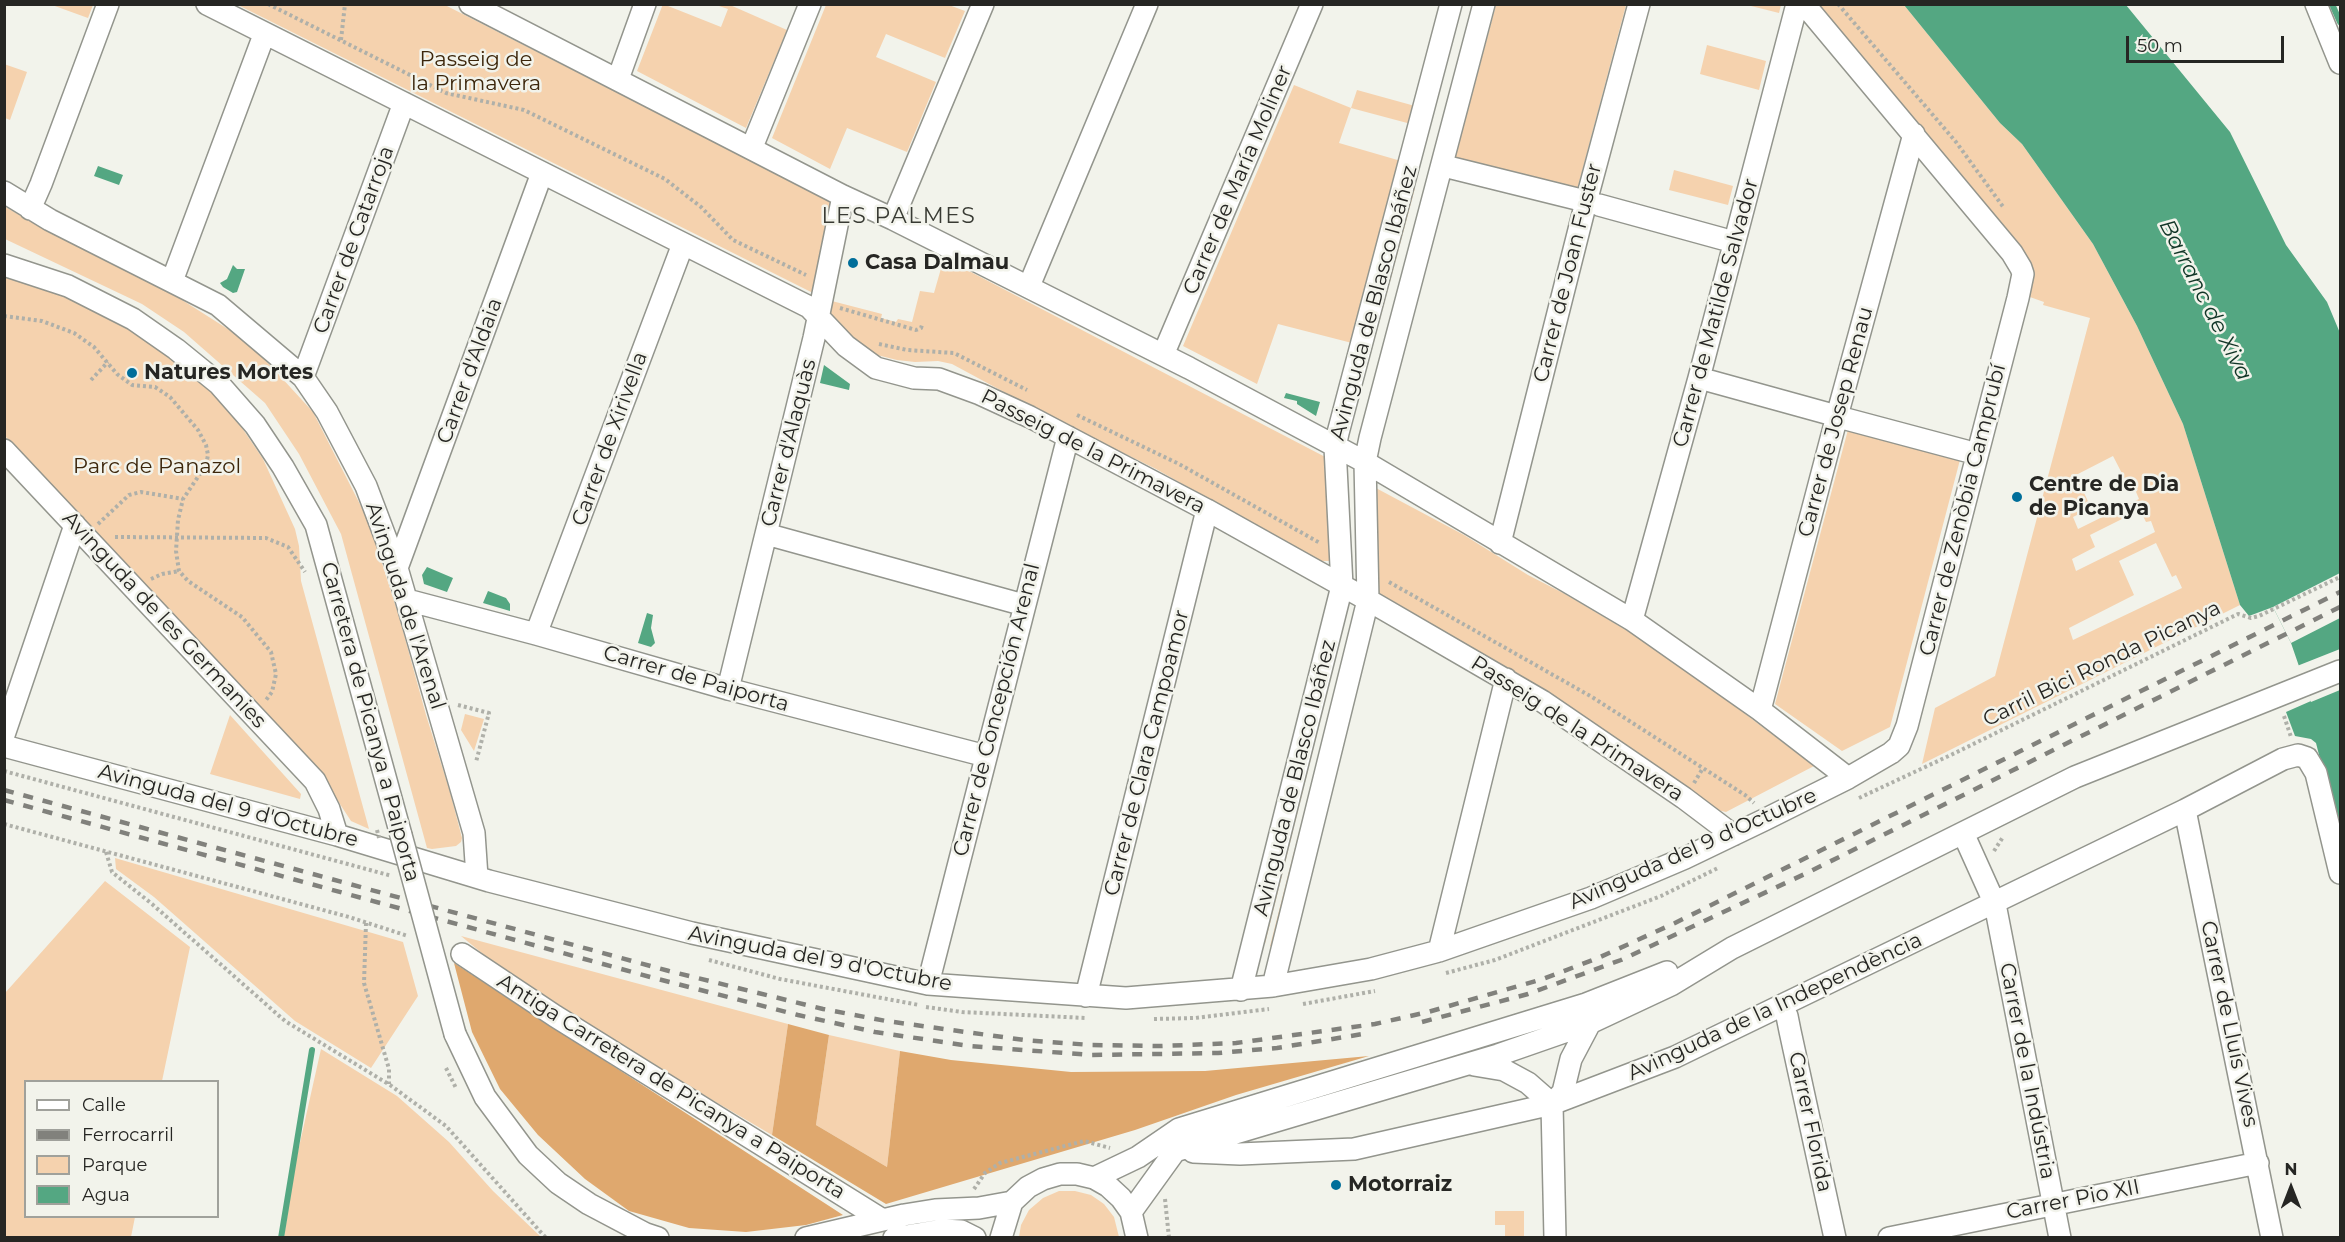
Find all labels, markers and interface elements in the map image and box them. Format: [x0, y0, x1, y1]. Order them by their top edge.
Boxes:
scale bar [2129, 24, 2286, 62]
text: 50 m [2137, 35, 2183, 57]
park label: Passeig de la Primavera [411, 47, 541, 97]
street label: Carrer de María Moliner [1178, 62, 1298, 298]
street label: Carrer de Catarroja [308, 143, 400, 337]
street label: Carrer de Joan Fuster [1529, 161, 1607, 385]
street label: Avinguda de Blasco Ibáñez [1325, 163, 1423, 443]
street label: Carrer de Matilde Salvador [1668, 176, 1764, 450]
district label: LES PALMES [822, 204, 976, 230]
water label: Barranc de Xiva [2153, 215, 2257, 385]
place label: Casa Dalmau [865, 250, 1009, 276]
marker: Casa Dalmau [846, 256, 860, 270]
street label: Carrer d'Aldaia [432, 295, 508, 447]
street label: Carrer de Josep Renau [1793, 304, 1879, 540]
street label: Carrer de Xirivella [567, 349, 653, 529]
street label: Carrer d'Alaquàs [756, 357, 822, 529]
place label: Natures Mortes [144, 360, 313, 386]
street label: Carrer de Zenòbia Camprubí [1915, 362, 2011, 658]
marker: Natures Mortes [125, 366, 139, 380]
street label: Passeig de la Primavera [977, 384, 1209, 520]
park label: Parc de Panazol [73, 454, 241, 480]
place label: Centre de Dia de Picanya [2029, 472, 2179, 522]
marker: Centre de Dia de Picanya [2010, 490, 2024, 504]
street label: Avinguda de l'Arenal [360, 499, 450, 713]
street label: Avinguda de les Germanies [57, 506, 271, 734]
street label: Carretera de Picanya a Paiporta [315, 559, 425, 885]
street label: Carrer de Concepción Arenal [948, 561, 1046, 859]
street label: Carril Bici Ronda Picanya [1979, 595, 2225, 733]
street label: Carrer de Clara Campoamor [1099, 607, 1195, 899]
street label: Avinguda de Blasco Ibáñez [1248, 637, 1342, 919]
street label: Carrer de Paiporta [600, 640, 792, 718]
street label: Passeig de la Primavera [1466, 651, 1688, 807]
street label: Avinguda del 9 d'Octubre [95, 759, 361, 853]
street label: Avinguda del 9 d'Octubre [1565, 783, 1821, 915]
street label: Carrer de Lluís Vives [2195, 919, 2263, 1129]
street label: Avinguda del 9 d'Octubre [686, 921, 954, 997]
street label: Avinguda de la Independència [1624, 928, 1926, 1086]
street label: Carrer de la Indústria [1994, 961, 2060, 1181]
street label: Antiga Carretera de Picanya a Paiporta [492, 969, 850, 1205]
street label: Carrer Florida [1783, 1050, 1837, 1194]
legend [24, 1080, 219, 1218]
text: Calle [82, 1094, 126, 1116]
text: Ferrocarril [82, 1124, 174, 1146]
text: Parque [82, 1154, 147, 1176]
north arrow [2261, 1158, 2321, 1218]
text: N [2285, 1160, 2297, 1179]
place label: Motorraiz [1348, 1172, 1452, 1198]
street label: Carrer Pio XII [2004, 1175, 2142, 1225]
marker: Motorraiz [1329, 1178, 1343, 1192]
text: Agua [82, 1184, 130, 1206]

